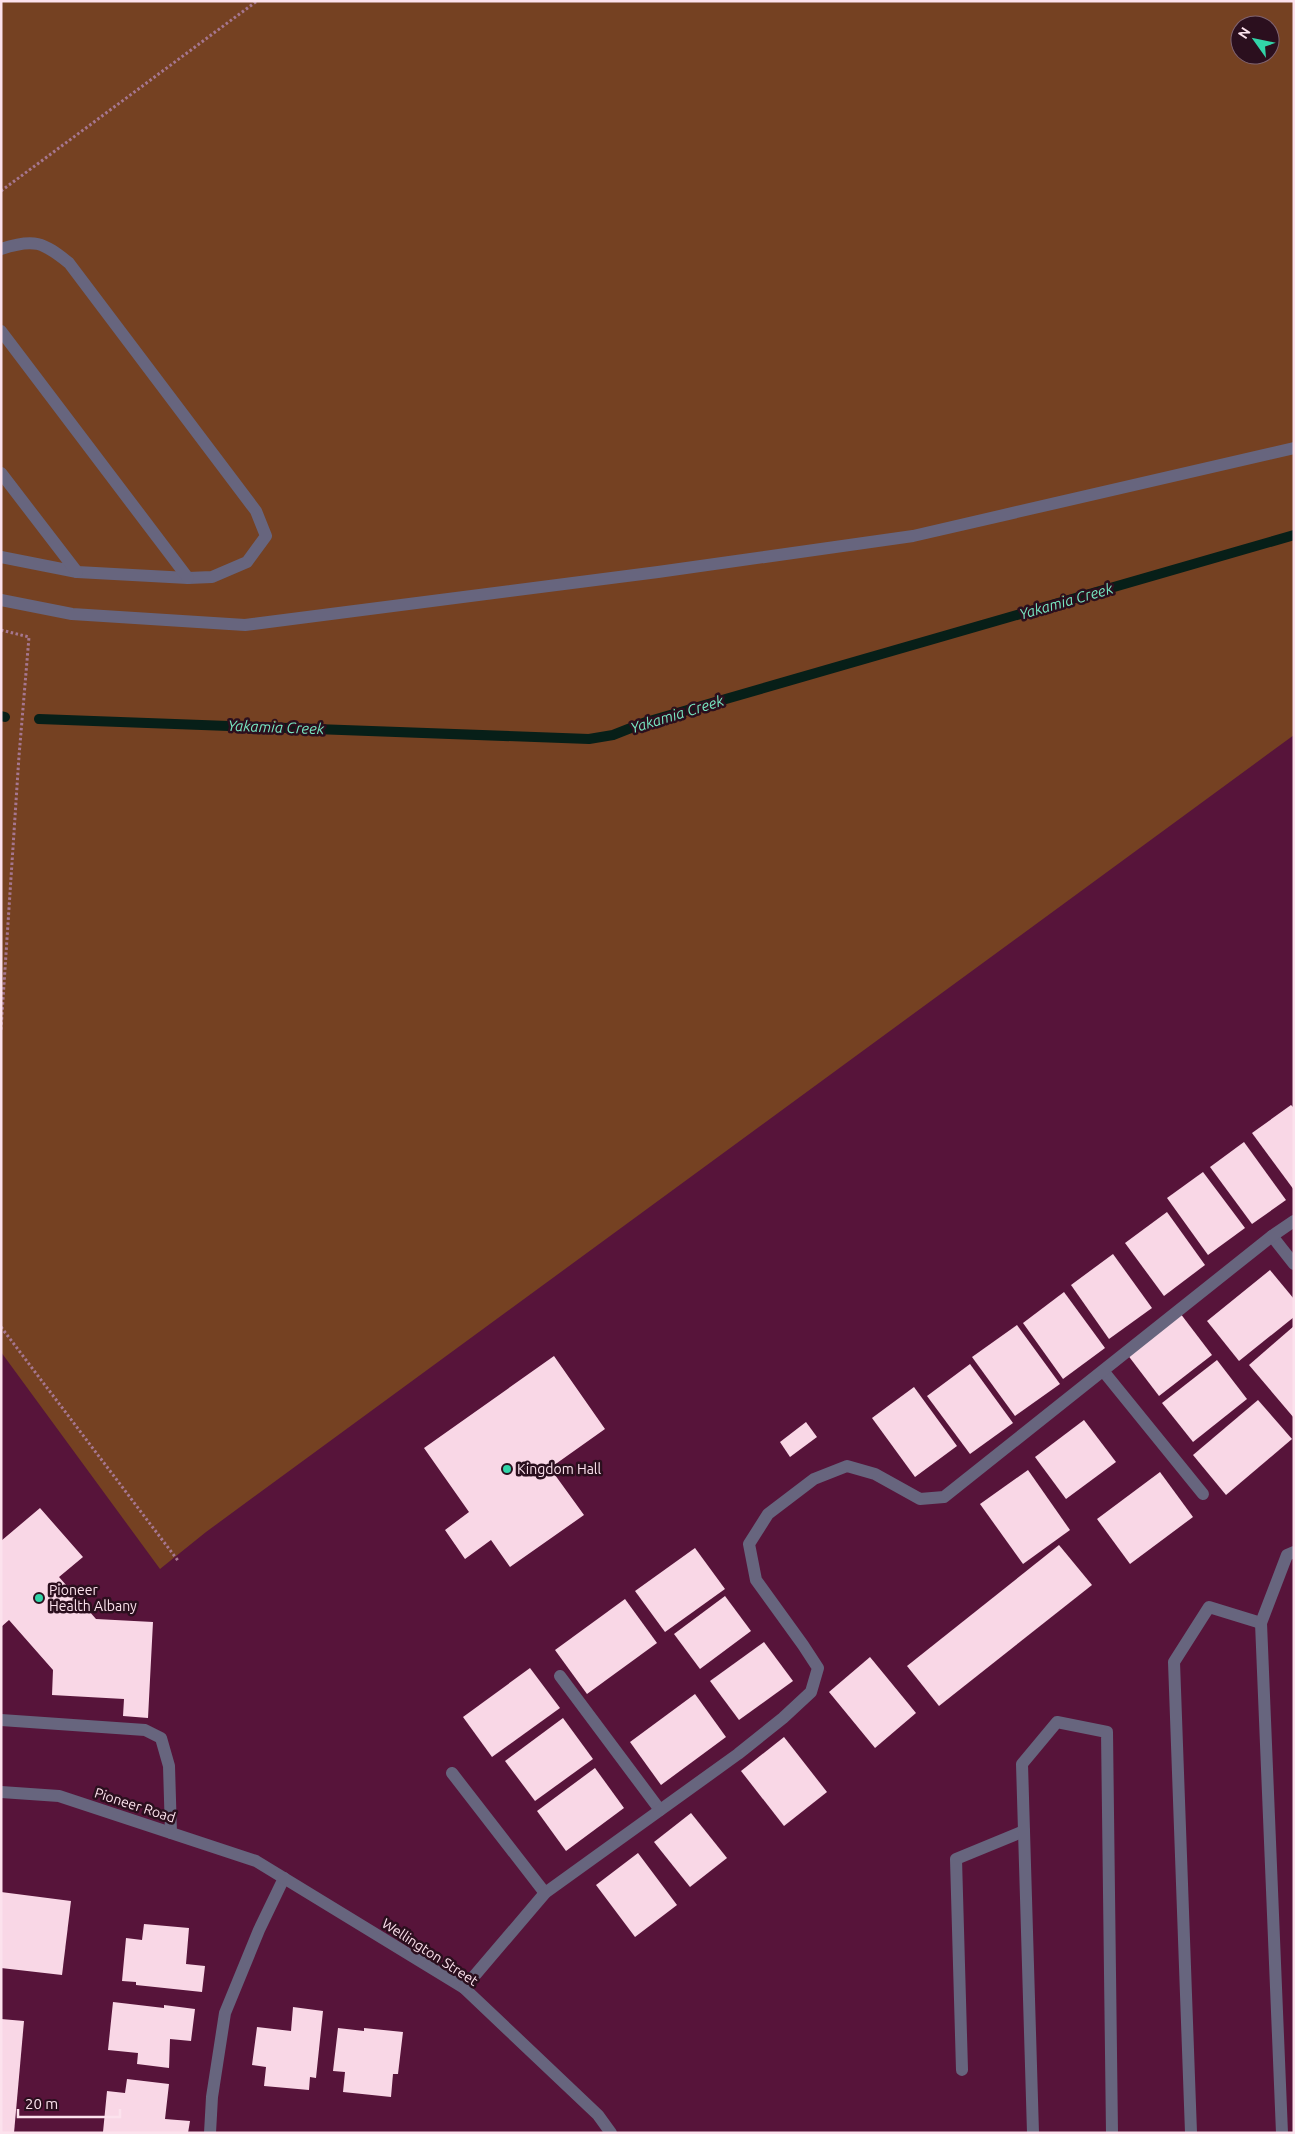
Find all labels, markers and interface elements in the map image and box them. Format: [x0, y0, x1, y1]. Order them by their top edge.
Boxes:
north arrow [1230, 15, 1280, 65]
text: N [1235, 24, 1254, 42]
water label: Yakamia Creek [1017, 579, 1115, 623]
water label: Yakamia Creek [628, 692, 726, 736]
water label: Yakamia Creek [227, 717, 325, 737]
place label: Kingdom Hall [517, 1461, 602, 1477]
marker: Kingdom Hall [501, 1463, 513, 1475]
place label: Pioneer Health Albany [49, 1582, 137, 1614]
marker: Pioneer Health Albany [33, 1592, 45, 1604]
street label: Pioneer Road [92, 1784, 178, 1826]
street label: Wellington Street [379, 1915, 481, 1989]
scale bar [18, 2086, 120, 2118]
text: 20 m [25, 2095, 58, 2112]

